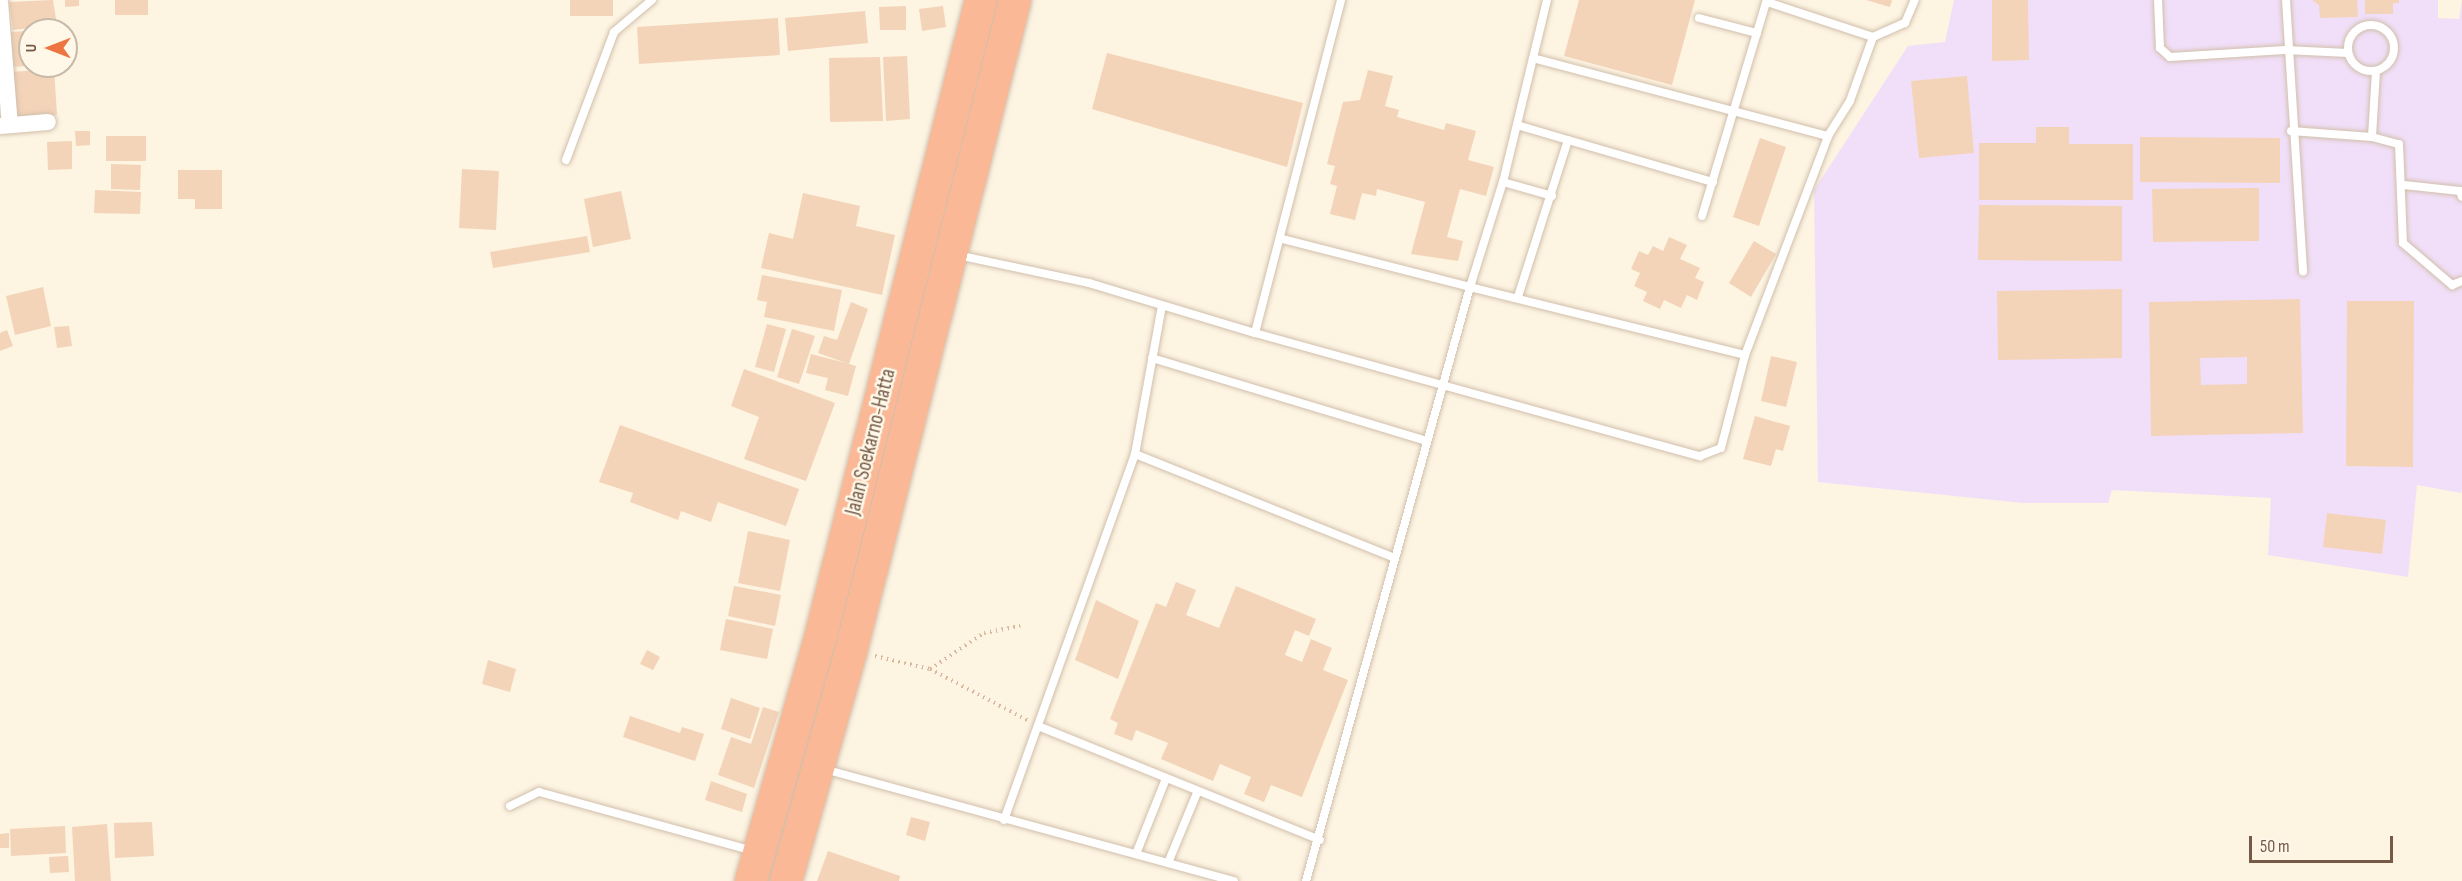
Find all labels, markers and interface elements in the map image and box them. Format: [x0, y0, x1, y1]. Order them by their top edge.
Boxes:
north arrow [18, 18, 78, 78]
text: U [22, 44, 41, 52]
street label: Jalan Soekarno-Hatta [841, 366, 901, 518]
scale bar [2252, 824, 2396, 862]
text: 50 m [2260, 836, 2290, 857]

